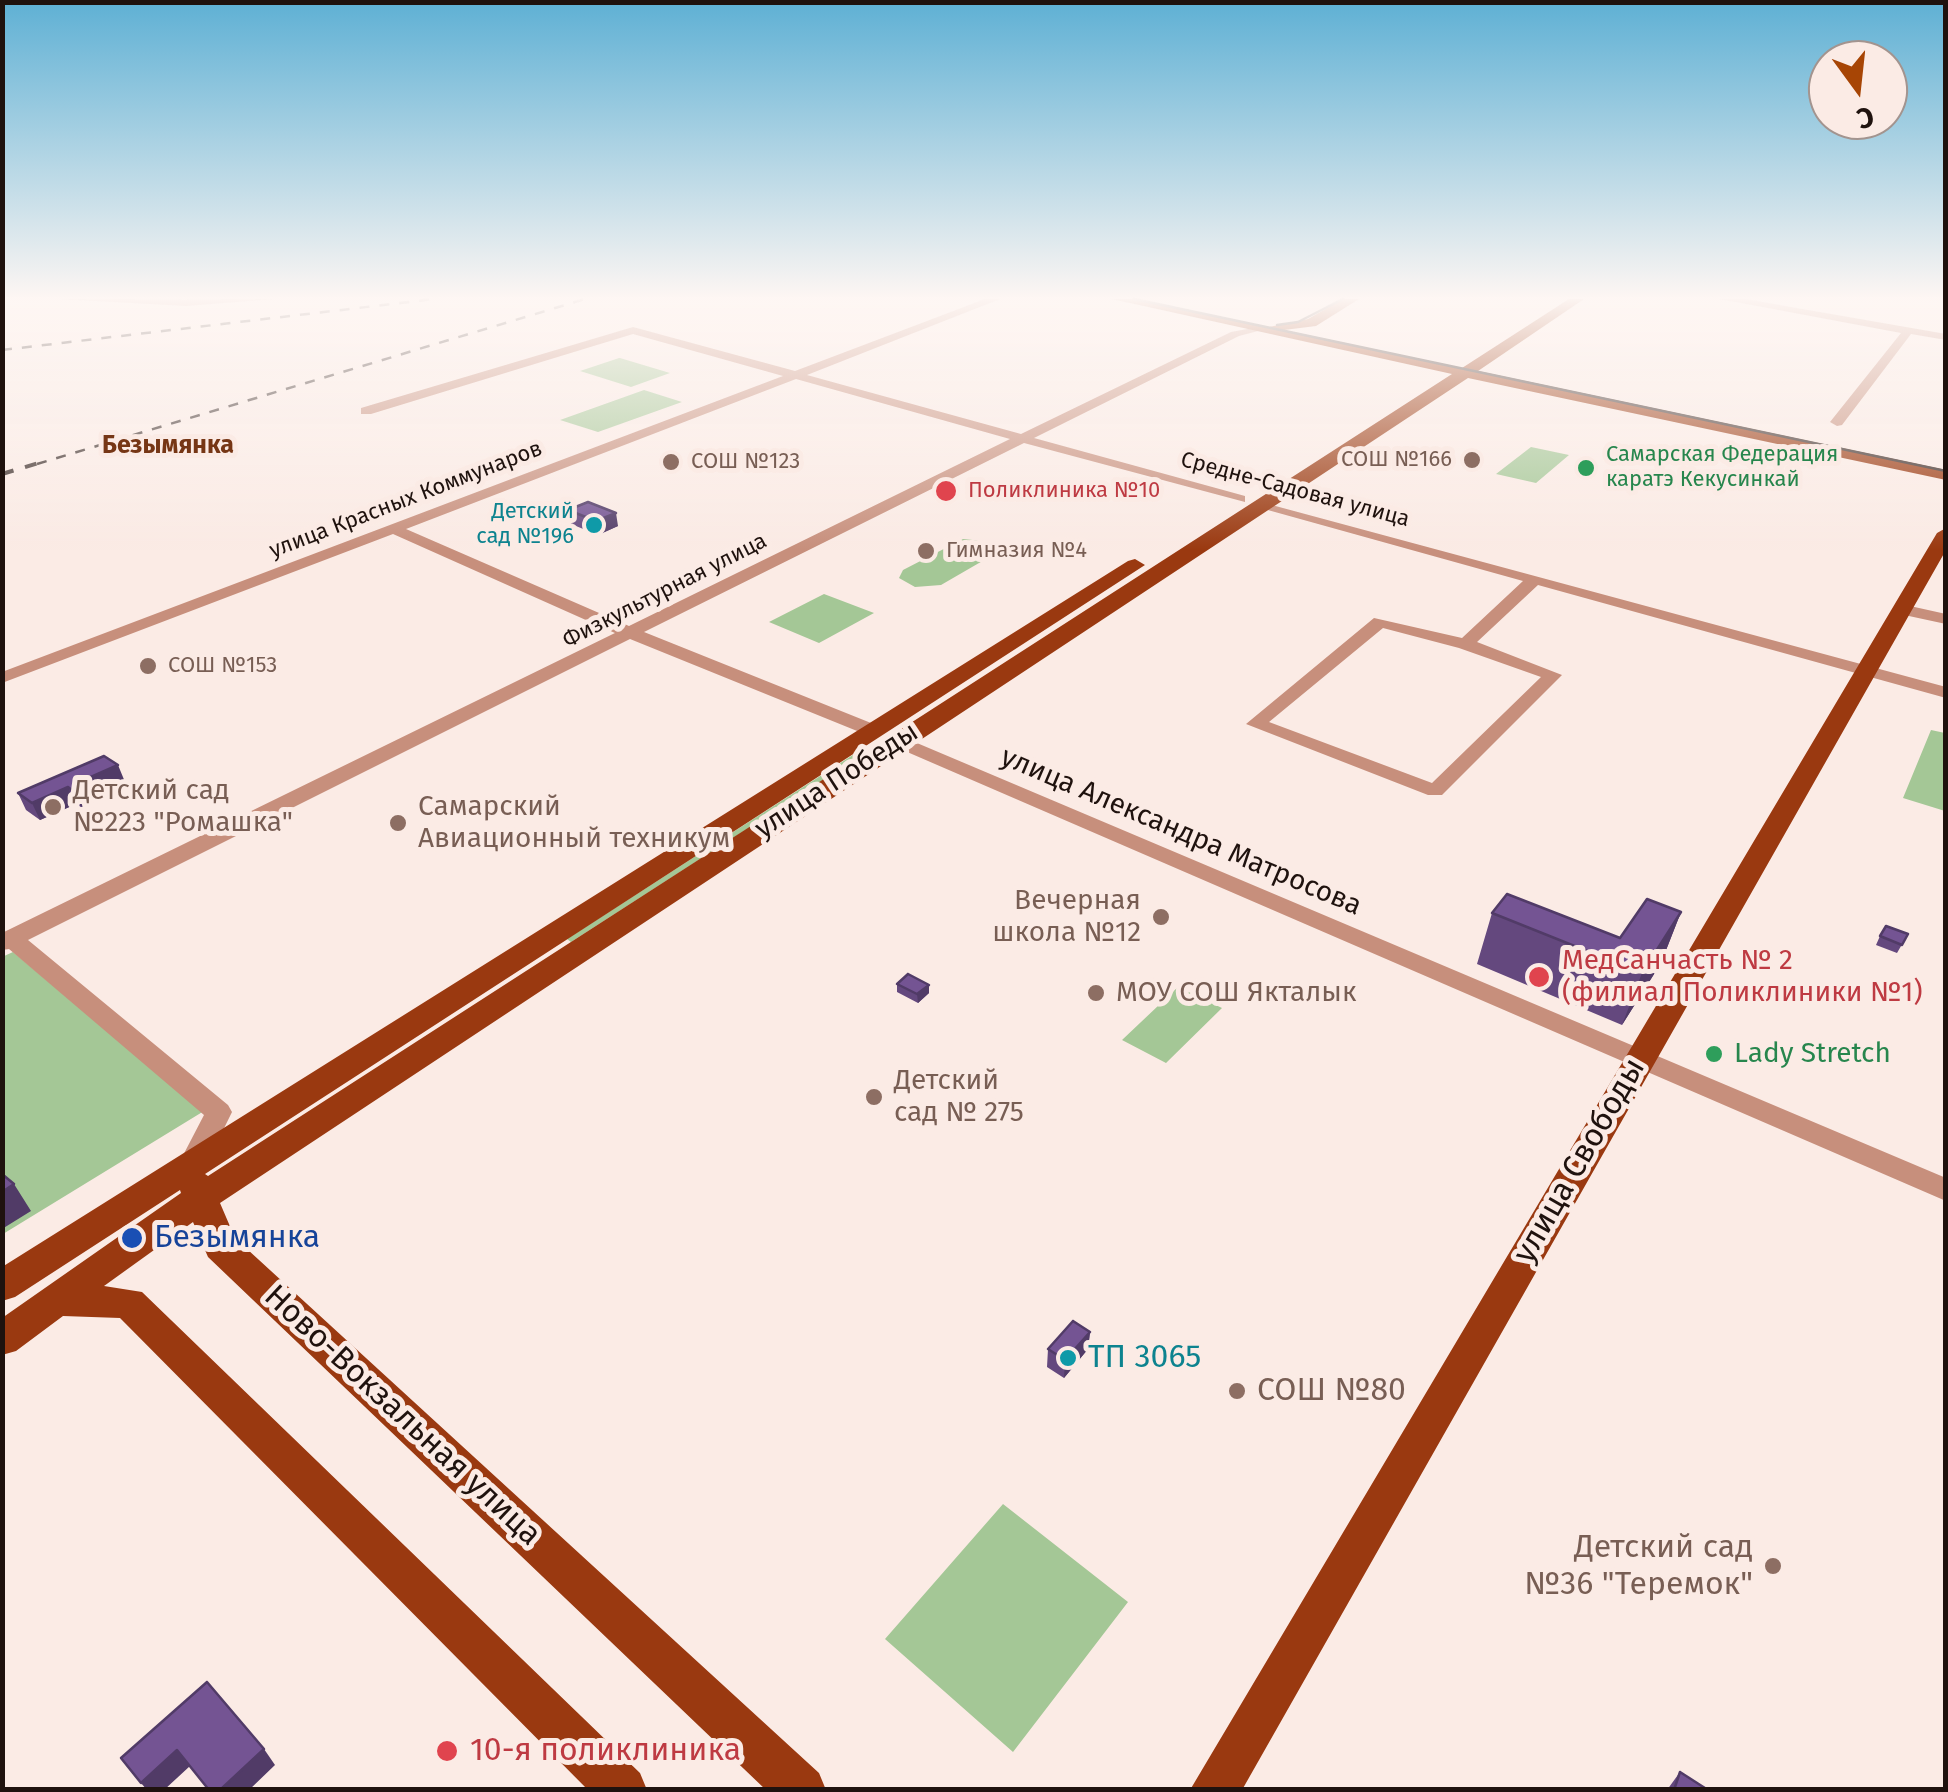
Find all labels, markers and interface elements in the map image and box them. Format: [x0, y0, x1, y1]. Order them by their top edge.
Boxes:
north arrow [1808, 40, 1908, 140]
text: С [1853, 100, 1877, 136]
district label: Безымянка [102, 431, 234, 461]
street label: улица Красных Коммунаров [266, 436, 546, 564]
place label: Самарская Федерация каратэ Кекусинкай [1606, 442, 1838, 494]
street label: Средне-Садовая улица [1178, 447, 1412, 533]
place label: СОШ №166 [1341, 447, 1452, 473]
place label: СОШ №123 [691, 449, 800, 475]
marker: СОШ №166 [1461, 449, 1483, 471]
marker: СОШ №123 [660, 451, 682, 473]
marker: Самарская Федерация каратэ Кекусинкай [1575, 457, 1597, 479]
marker: Поликлиника №10 [933, 478, 959, 504]
place label: Поликлиника №10 [968, 478, 1160, 504]
place label: Детский сад №196 [476, 499, 574, 550]
marker: Детский сад №196 [583, 514, 605, 536]
street label: Физкультурная улица [559, 528, 771, 654]
place label: Гимназия №4 [946, 538, 1087, 564]
marker: Гимназия №4 [915, 540, 937, 562]
place label: СОШ №153 [168, 653, 277, 679]
marker: СОШ №153 [137, 655, 159, 677]
street label: улица Победы [749, 716, 925, 846]
street label: улица Александра Матросова [996, 741, 1366, 923]
place label: Детский сад №223 "Ромашка" [73, 774, 293, 840]
place label: Самарский Авиационный техникум [418, 790, 730, 856]
marker: Детский сад №223 "Ромашка" [42, 796, 64, 818]
marker: Самарский Авиационный техникум [387, 812, 409, 834]
place label: Вечерная школа №12 [992, 884, 1141, 950]
marker: Вечерная школа №12 [1150, 906, 1172, 928]
place label: МедСанчасть № 2 (филиал Поликлиники №1) [1562, 944, 1923, 1010]
marker: МедСанчасть № 2 (филиал Поликлиники №1) [1526, 964, 1552, 990]
place label: МОУ СОШ Якталык [1116, 976, 1356, 1010]
marker: МОУ СОШ Якталык [1085, 982, 1107, 1004]
place label: Lady Stretch [1734, 1037, 1891, 1071]
marker: Lady Stretch [1703, 1043, 1725, 1065]
street label: улица Свободы [1506, 1052, 1654, 1270]
place label: Детский сад № 275 [894, 1064, 1024, 1130]
marker: Детский сад № 275 [863, 1086, 885, 1108]
place label: Безымянка [154, 1219, 320, 1257]
marker: Безымянка [119, 1225, 145, 1251]
street label: Ново-Вокзальная улица [256, 1278, 548, 1554]
place label: ТП 3065 [1088, 1339, 1201, 1377]
marker: ТП 3065 [1057, 1347, 1079, 1369]
place label: СОШ №80 [1257, 1372, 1406, 1410]
marker: СОШ №80 [1226, 1380, 1248, 1402]
place label: Детский сад №36 "Теремок" [1524, 1529, 1753, 1604]
marker: Детский сад №36 "Теремок" [1762, 1555, 1784, 1577]
place label: 10-я поликлиника [470, 1732, 741, 1770]
marker: 10-я поликлиника [434, 1738, 460, 1764]

